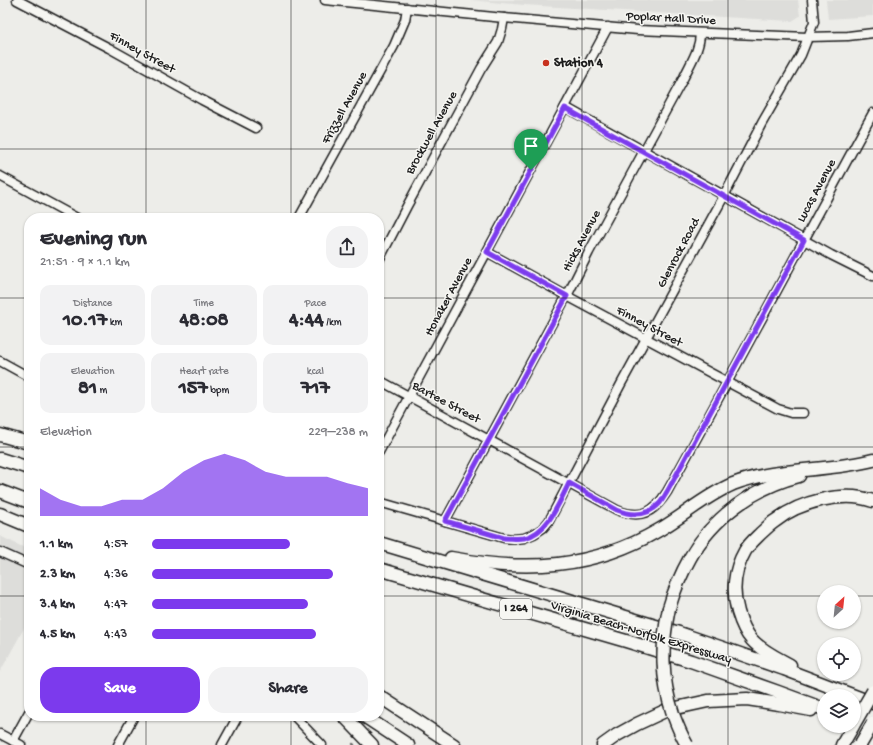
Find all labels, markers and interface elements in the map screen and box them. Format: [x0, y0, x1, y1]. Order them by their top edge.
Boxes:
street label: Poplar Hall Drive [625, 9, 717, 29]
street label: Finney Street [106, 28, 179, 78]
place label: Station 4 [554, 56, 604, 71]
marker: Station 4 [541, 58, 551, 68]
street label: Frizzell Avenue [319, 69, 371, 148]
street label: Brockwell Avenue [402, 88, 461, 178]
pin [514, 129, 548, 170]
icon: arrive [520, 135, 542, 157]
street label: Lucas Avenue [794, 157, 840, 225]
street label: Hicks Avenue [560, 207, 605, 274]
street label: Glenrock Road [654, 214, 704, 291]
button: share [326, 226, 368, 268]
text: Evening run [40, 227, 147, 253]
text: 21:51 · 9 × 1.1 km [40, 255, 130, 270]
street label: Honaker Avenue [422, 255, 476, 339]
text: Distance [73, 298, 112, 310]
text: Time [194, 298, 214, 310]
text: Pace [305, 298, 326, 310]
street label: Finney Street [613, 303, 686, 351]
text: 10.17 [63, 310, 107, 333]
text: 48:08 [179, 310, 229, 333]
text: 4:44 [289, 310, 324, 333]
text: km [107, 317, 122, 329]
text: /km [324, 317, 342, 329]
text: Elevation [71, 366, 115, 378]
text: Heart rate [179, 366, 229, 378]
text: kcal [307, 366, 324, 378]
text: 81 [78, 378, 97, 401]
text: 157 [179, 378, 208, 401]
text: 717 [301, 378, 330, 401]
street label: Bartee Street [409, 378, 484, 428]
text: m [97, 385, 107, 397]
text: bpm [208, 385, 229, 397]
text: Elevation [40, 425, 92, 440]
text: 229–238 m [308, 425, 368, 440]
text: 1.1 km [40, 537, 73, 552]
text: 4:57 [104, 537, 128, 552]
text: 2.3 km [40, 567, 75, 582]
text: 4:36 [104, 567, 128, 582]
north arrow [817, 585, 861, 629]
map controls [817, 585, 861, 733]
text: 3.4 km [40, 597, 75, 612]
text: 4:47 [104, 597, 127, 612]
street label: Virginia Beach-Norfolk Expressway [548, 598, 734, 668]
road number: I 264 [500, 599, 532, 619]
text: 4.5 km [40, 627, 75, 642]
text: 4:43 [104, 627, 127, 642]
button: locate [817, 637, 861, 681]
button: Save [40, 667, 200, 713]
button: Share [208, 667, 368, 713]
button: layers [817, 689, 861, 733]

